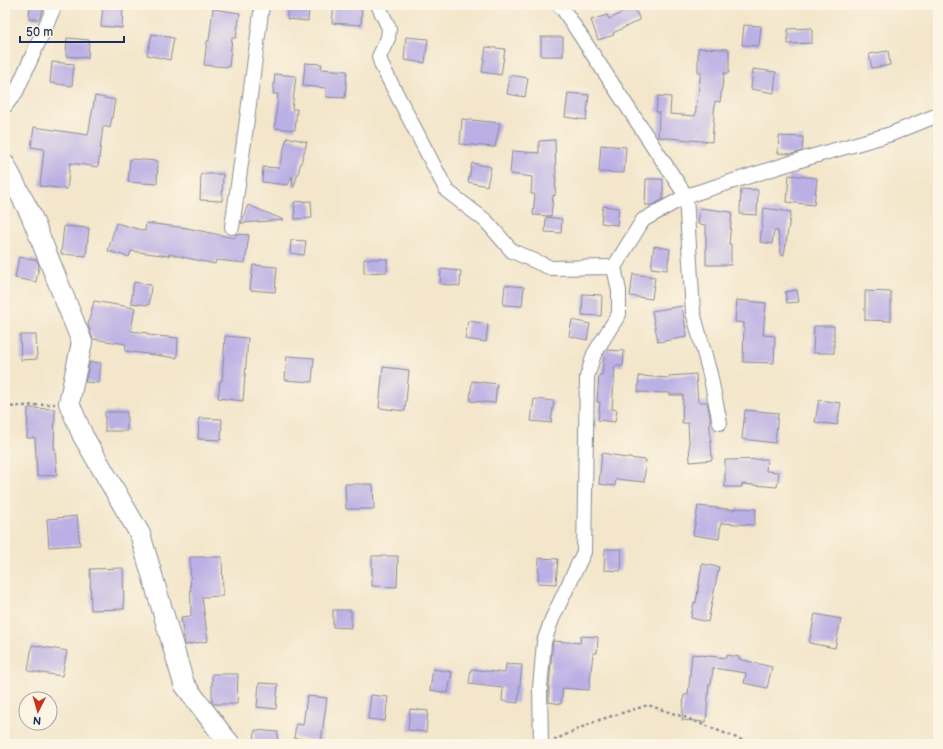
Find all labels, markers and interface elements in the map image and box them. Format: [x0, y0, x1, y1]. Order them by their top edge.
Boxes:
scale bar [20, 18, 124, 44]
text: 50 m [26, 25, 53, 40]
north arrow [18, 691, 58, 731]
text: N [32, 714, 42, 727]

